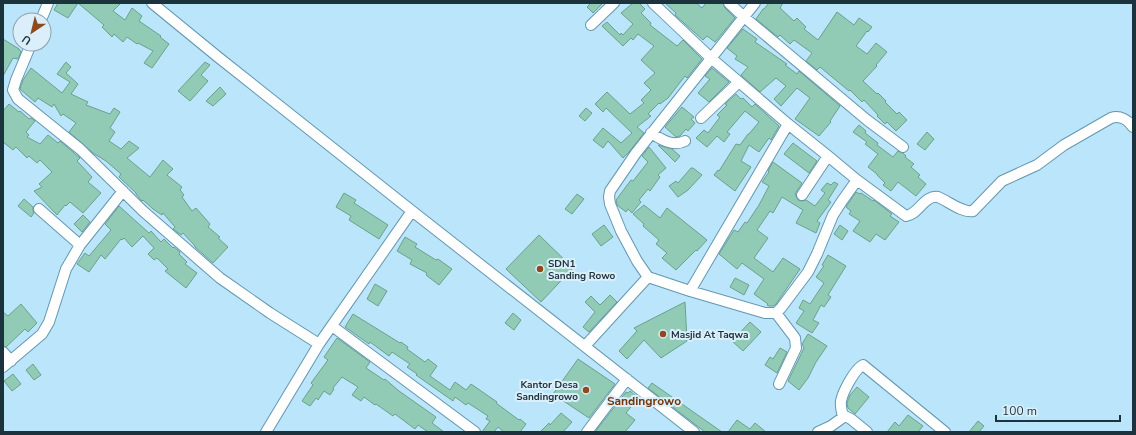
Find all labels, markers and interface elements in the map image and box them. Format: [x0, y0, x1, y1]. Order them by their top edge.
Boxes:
north arrow [12, 12, 52, 52]
text: U [19, 31, 34, 48]
place label: SDN1 Sanding Rowo [548, 257, 616, 283]
marker: SDN1 Sanding Rowo [535, 264, 545, 274]
place label: Masjid At Taqwa [671, 328, 749, 342]
marker: Masjid At Taqwa [658, 329, 668, 339]
place label: Kantor Desa Sandingrowo [516, 378, 578, 404]
marker: Kantor Desa Sandingrowo [581, 385, 591, 395]
district label: Sandingrowo [607, 393, 681, 409]
scale bar [996, 397, 1120, 423]
text: 100 m [1002, 403, 1037, 419]

